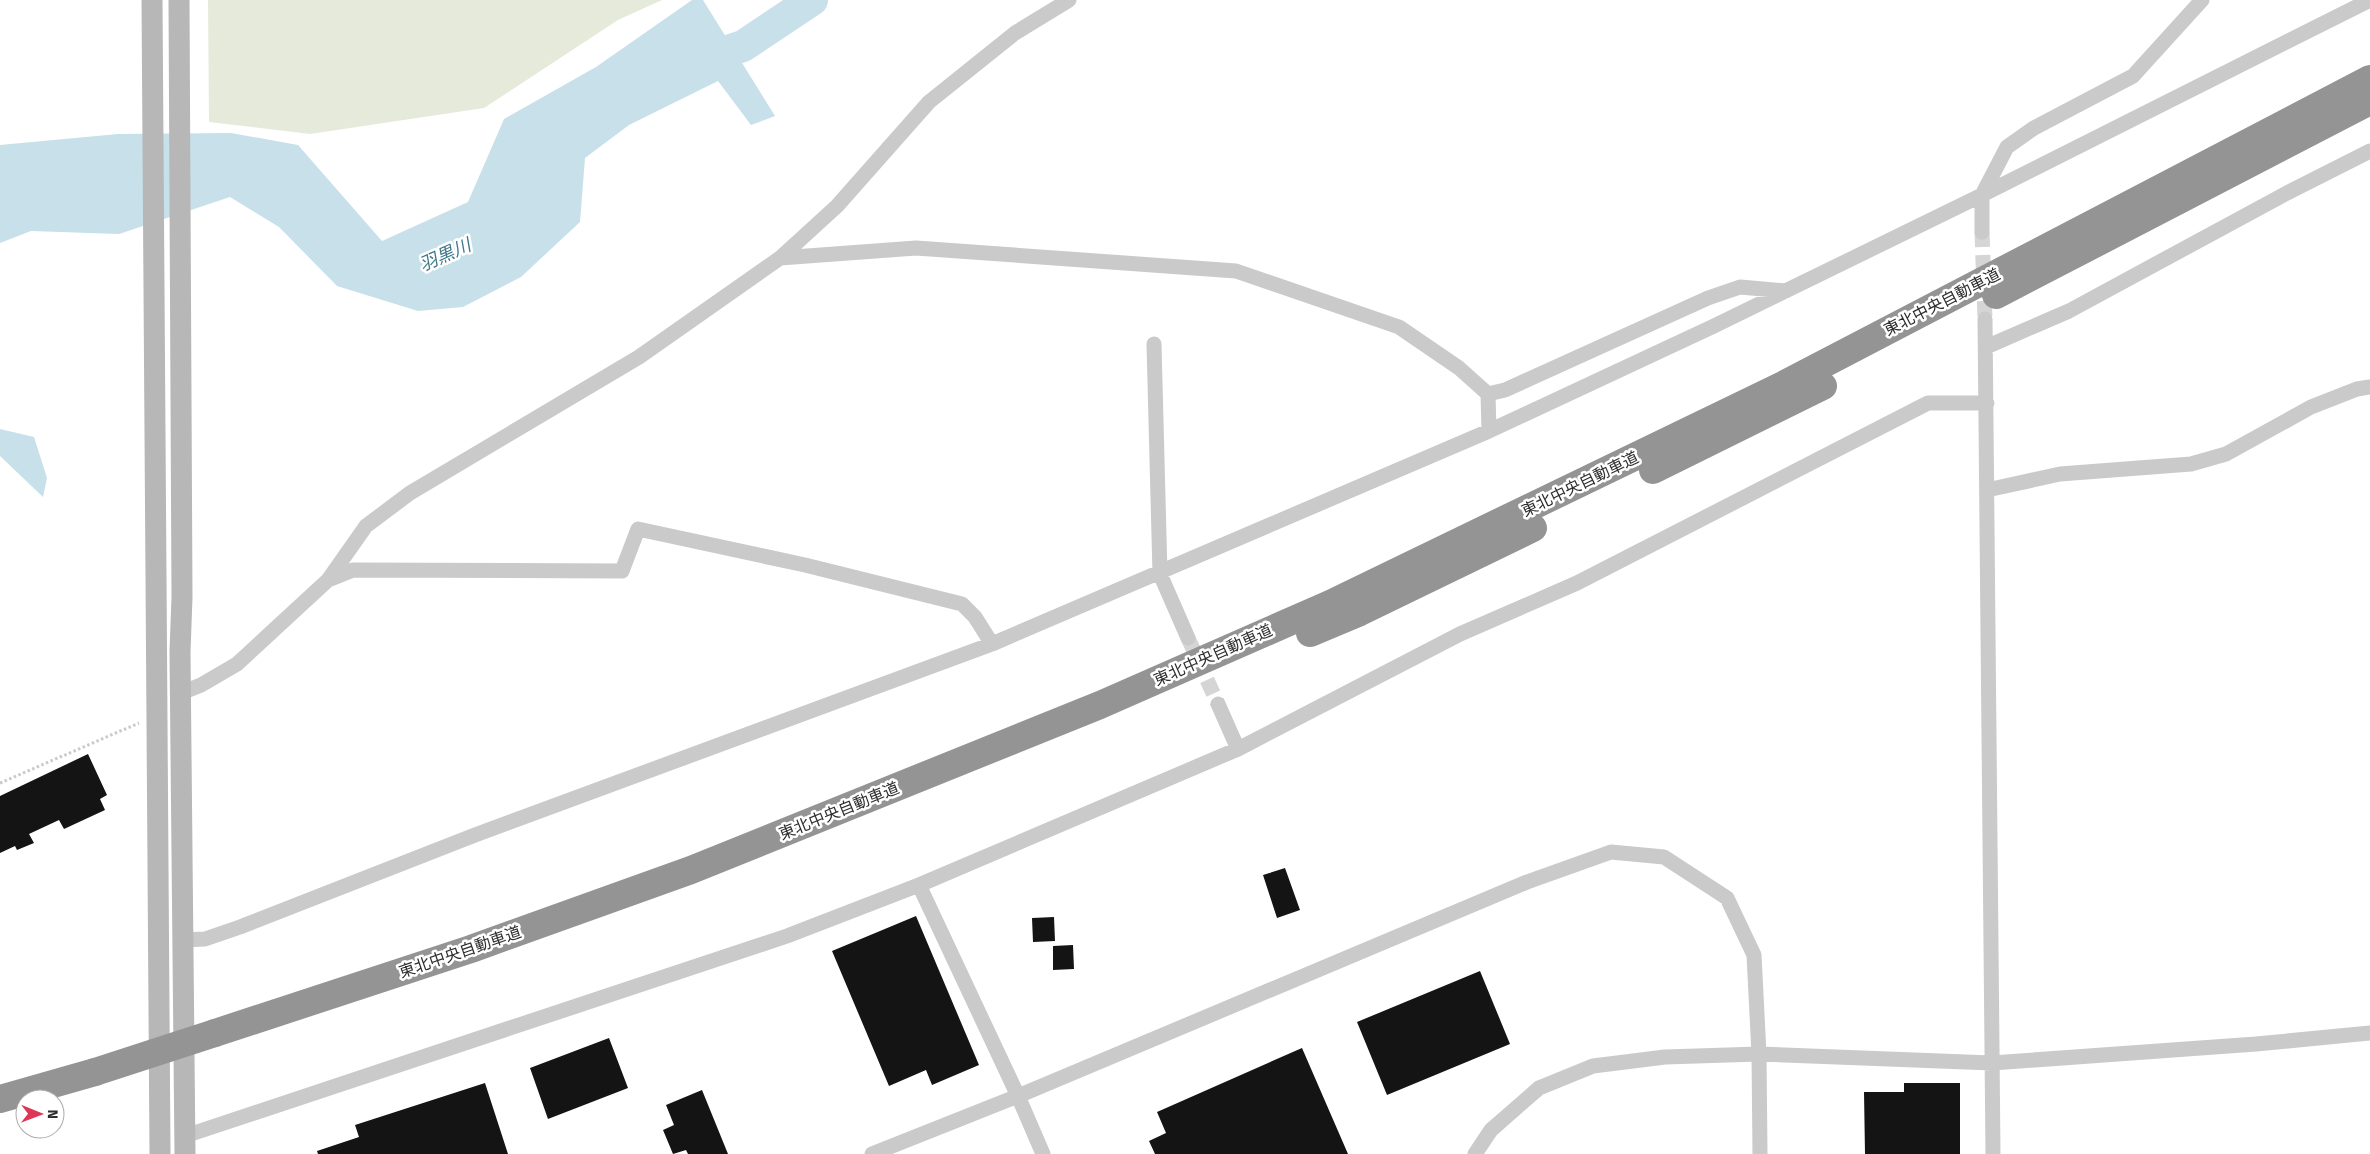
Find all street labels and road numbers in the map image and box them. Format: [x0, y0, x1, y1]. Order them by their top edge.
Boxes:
street label: 東北中央自動車道 [1881, 264, 2003, 340]
street label: 東北中央自動車道 [1518, 447, 1642, 521]
street label: 東北中央自動車道 [1151, 620, 1275, 690]
street label: 東北中央自動車道 [776, 778, 902, 844]
street label: 東北中央自動車道 [396, 922, 524, 982]

